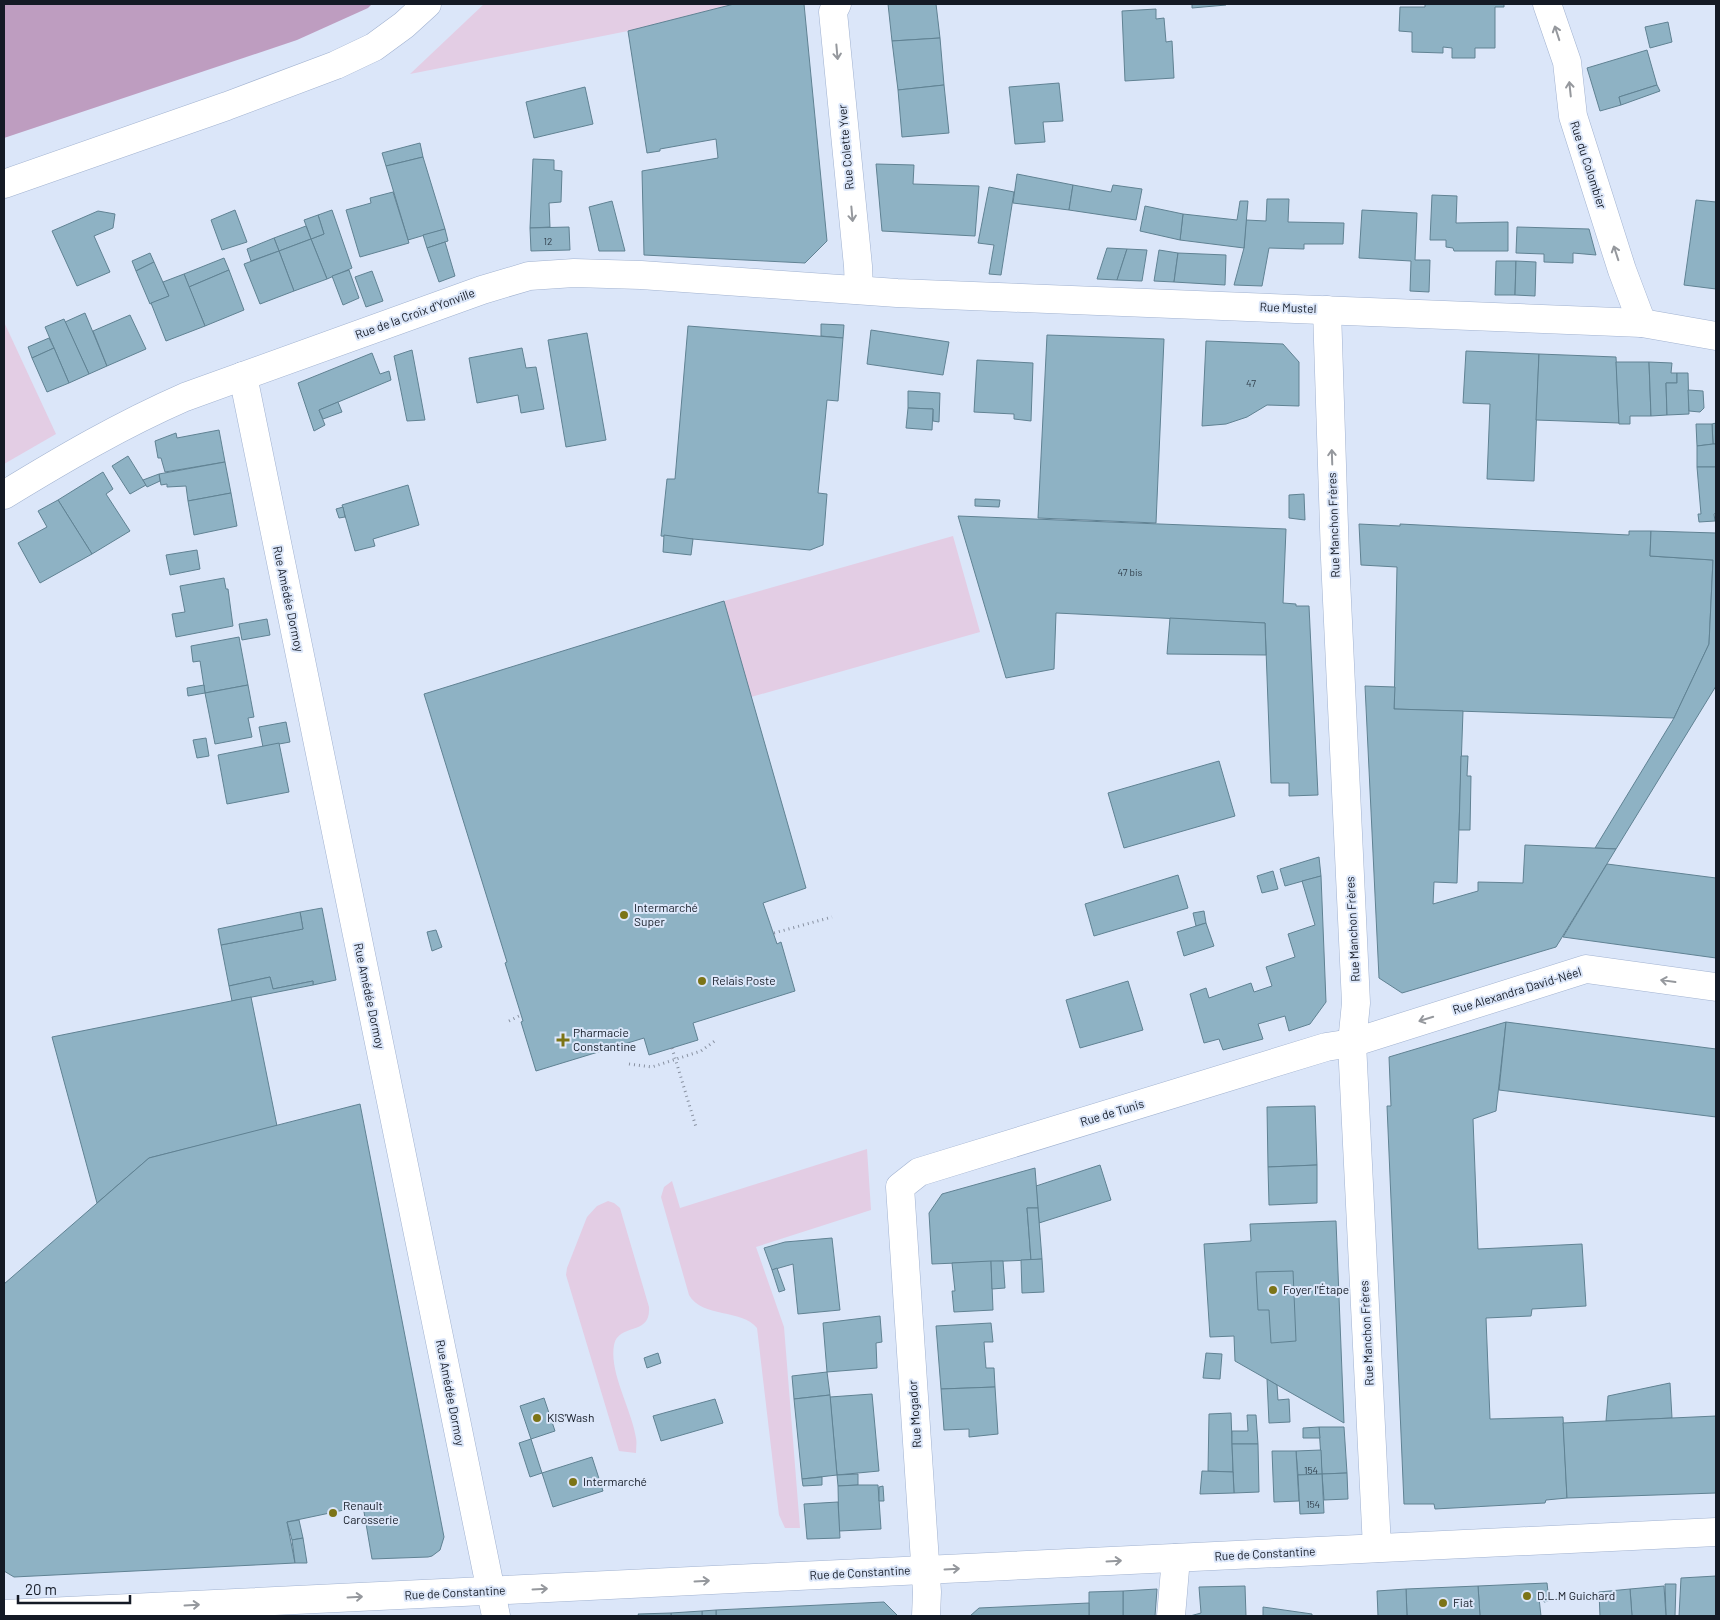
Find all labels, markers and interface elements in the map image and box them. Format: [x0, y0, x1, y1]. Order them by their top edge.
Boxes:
one-way arrow [1552, 26, 1561, 41]
one-way arrow [832, 43, 842, 59]
one-way arrow [1565, 81, 1575, 97]
street label: Rue Colette Yver [834, 103, 856, 190]
street label: Rue du Colombier [1568, 119, 1610, 211]
one-way arrow [847, 205, 857, 221]
house number: 12 [544, 235, 552, 247]
one-way arrow [1611, 245, 1621, 261]
street label: Rue de la Croix d'Yonville [353, 285, 476, 341]
street label: Rue Mustel [1259, 299, 1317, 315]
house number: 47 [1246, 377, 1256, 389]
one-way arrow [1327, 449, 1337, 466]
street label: Rue Manchon Frères [1324, 472, 1342, 578]
street label: Rue Amédée Dormoy [271, 545, 307, 653]
house number: 47 bis [1118, 566, 1143, 578]
street label: Rue Manchon Frères [1342, 876, 1362, 982]
place label: Intermarché Super [634, 900, 698, 928]
marker: Intermarché Super [618, 909, 630, 921]
street label: Rue Amédée Dormoy [352, 942, 388, 1050]
street label: Rue Alexandra David-Néel [1451, 964, 1583, 1016]
place label: Relais Poste [712, 973, 776, 987]
marker: Relais Poste [696, 975, 708, 987]
one-way arrow [1660, 975, 1676, 985]
one-way arrow [1419, 1015, 1435, 1025]
place label: Pharmacie Constantine [573, 1025, 636, 1053]
marker: Pharmacie Constantine [557, 1034, 569, 1046]
street label: Rue de Tunis [1078, 1096, 1146, 1128]
street label: Rue Manchon Frères [1356, 1280, 1376, 1386]
place label: Foyer l'Étape [1283, 1282, 1349, 1296]
marker: Foyer l'Étape [1267, 1284, 1279, 1296]
street label: Rue Amédée Dormoy [434, 1339, 468, 1448]
street label: Rue Mogador [905, 1379, 923, 1448]
place label: KIS'Wash [547, 1410, 594, 1424]
marker: KIS'Wash [531, 1412, 543, 1424]
house number: 154 [1304, 1464, 1318, 1476]
place label: Intermarché [583, 1474, 647, 1488]
marker: Intermarché [567, 1476, 579, 1488]
place label: Renault Carosserie [343, 1498, 399, 1526]
house number: 154 [1306, 1498, 1320, 1510]
marker: Renault Carosserie [327, 1507, 339, 1519]
street label: Rue de Constantine [1214, 1543, 1316, 1563]
one-way arrow [1106, 1556, 1122, 1565]
street label: Rue de Constantine [809, 1562, 911, 1582]
one-way arrow [943, 1564, 959, 1573]
scale bar [18, 1572, 130, 1604]
one-way arrow [694, 1576, 710, 1585]
text: 20 m [25, 1580, 57, 1598]
street label: Rue de Constantine [404, 1582, 506, 1602]
one-way arrow [531, 1584, 547, 1593]
place label: D.L.M Guichard [1537, 1588, 1615, 1602]
marker: D.L.M Guichard [1521, 1590, 1533, 1602]
one-way arrow [346, 1593, 362, 1602]
place label: Fiat [1453, 1595, 1473, 1609]
marker: Fiat [1437, 1597, 1449, 1609]
one-way arrow [184, 1600, 200, 1610]

